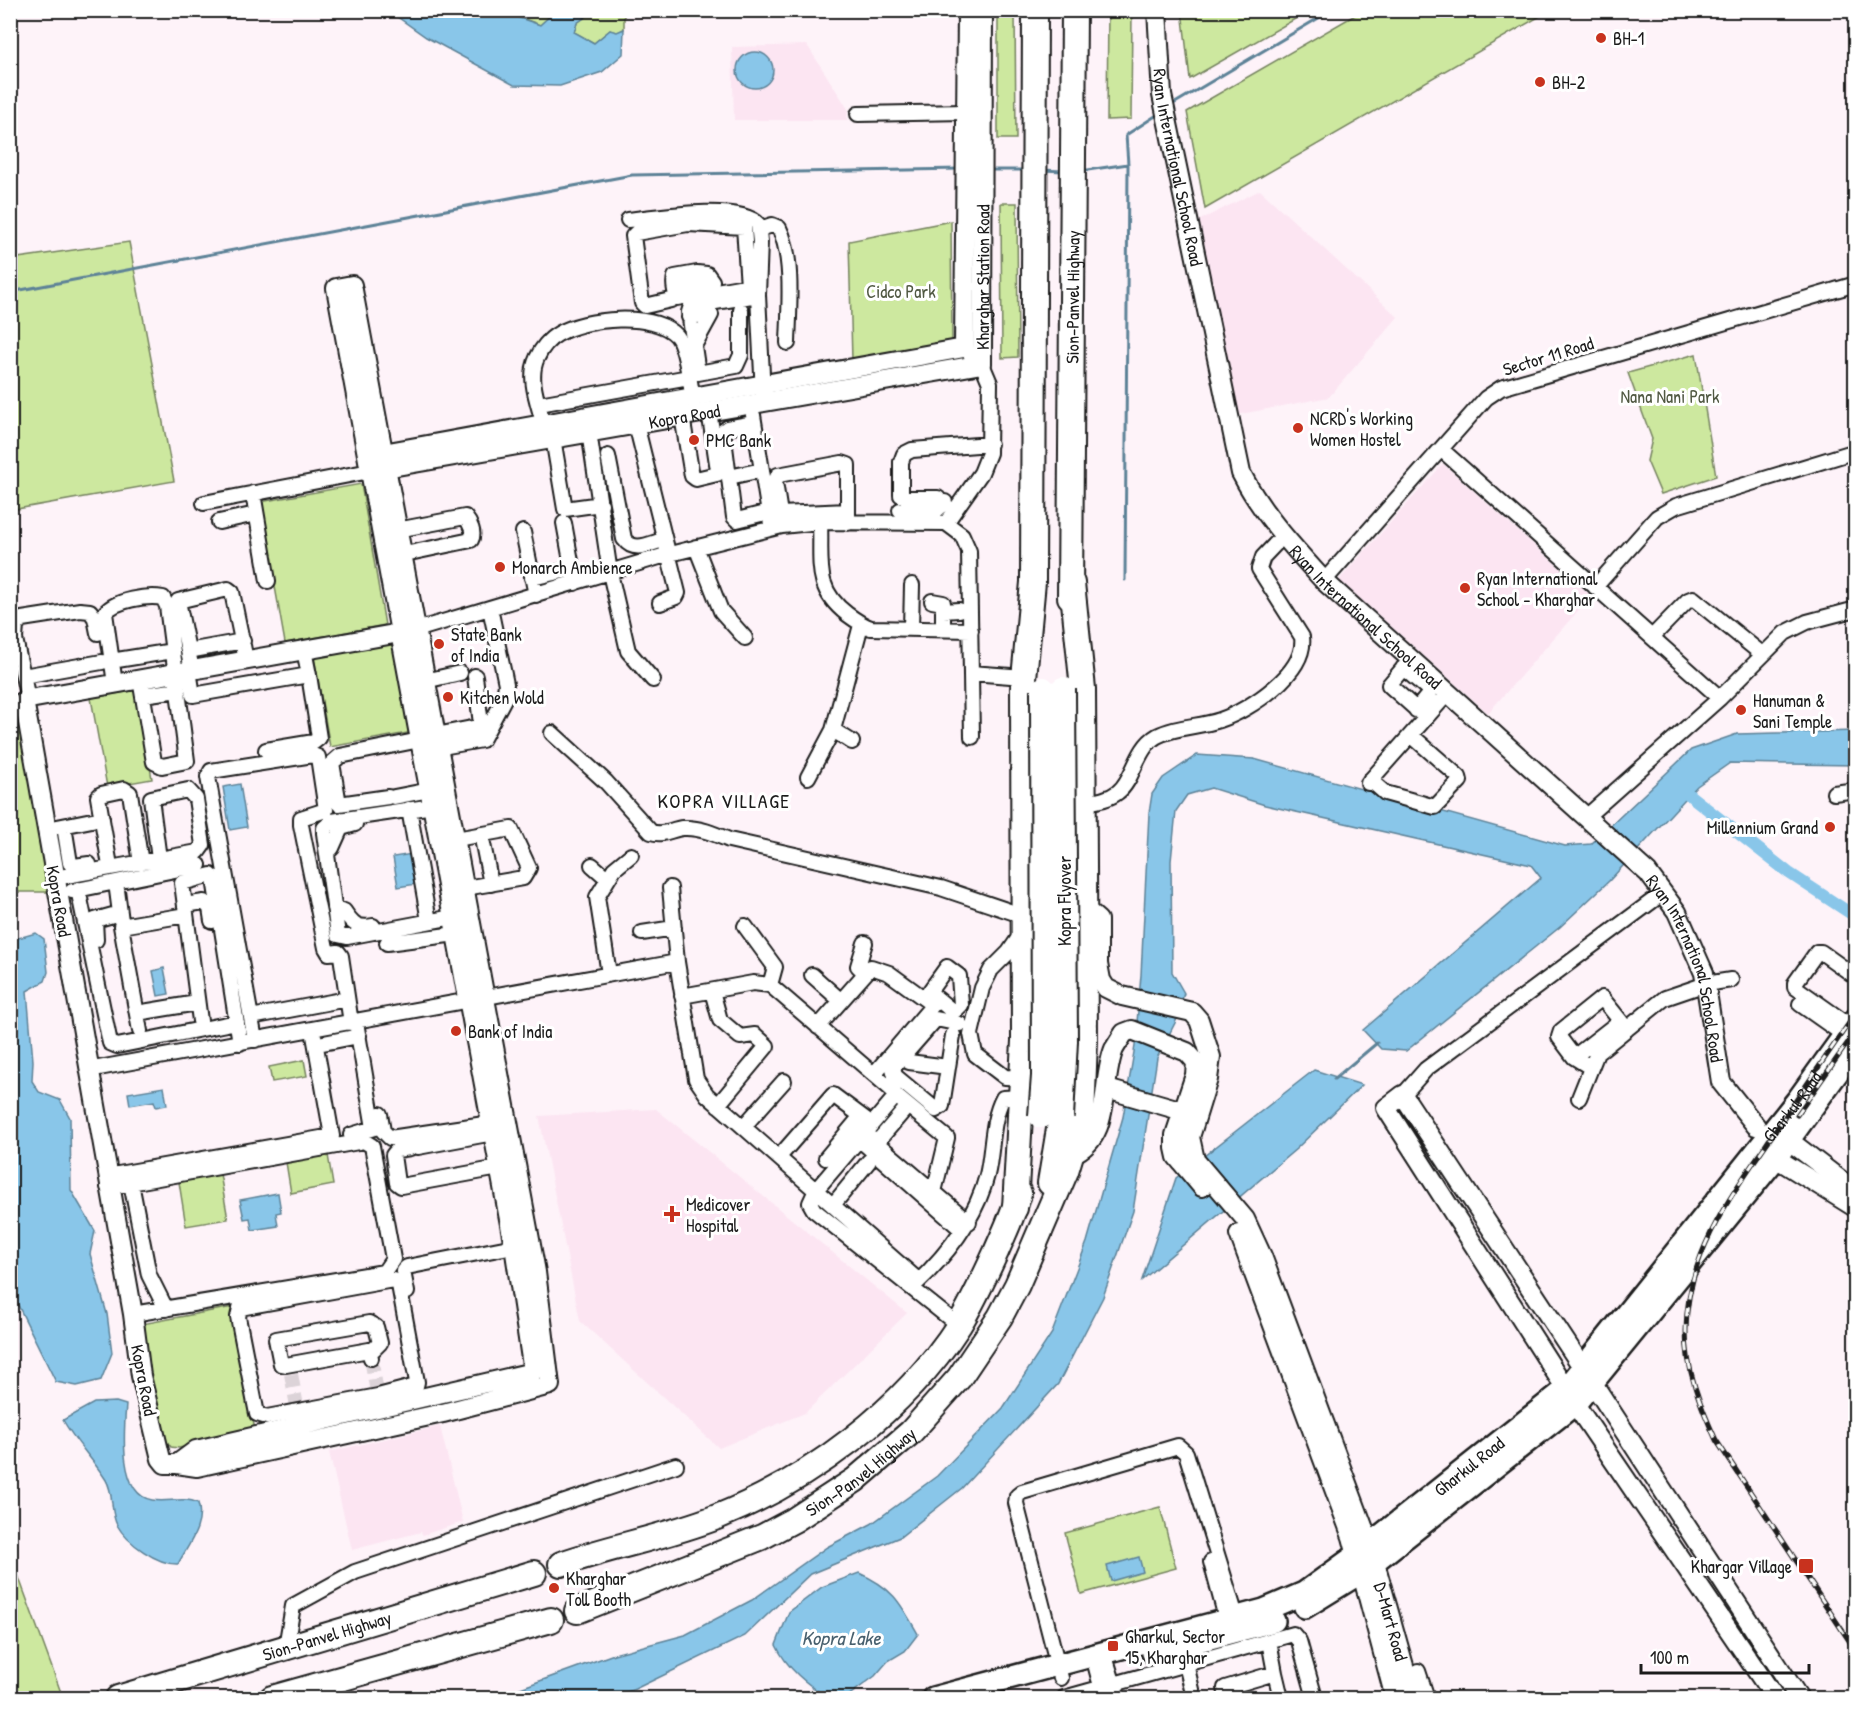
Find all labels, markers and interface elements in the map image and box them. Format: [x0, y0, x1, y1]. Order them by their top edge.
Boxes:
place label: BH-1 [1613, 26, 1644, 51]
marker: BH-1 [1594, 31, 1608, 45]
street label: Ryan International School Road [1148, 68, 1210, 268]
place label: BH-2 [1552, 70, 1586, 95]
marker: BH-2 [1533, 75, 1547, 89]
street label: Kharghar Station Road [970, 204, 995, 350]
street label: Sion-Panvel Highway [1059, 230, 1085, 364]
park label: Cidco Park [866, 279, 936, 304]
street label: Sector 11 Road [1500, 330, 1596, 382]
park label: Nana Nani Park [1620, 384, 1720, 409]
street label: Kopra Road [647, 397, 722, 434]
place label: NCRD's Working Women Hostel [1310, 406, 1413, 452]
marker: NCRD's Working Women Hostel [1291, 421, 1305, 435]
place label: PMC Bank [706, 428, 772, 453]
marker: PMC Bank [687, 433, 701, 447]
street label: Ryan International School Road [1284, 539, 1448, 694]
place label: Monarch Ambience [512, 555, 633, 580]
marker: Monarch Ambience [493, 560, 507, 574]
place label: Ryan International School - Kharghar [1477, 566, 1598, 612]
marker: Ryan International School - Kharghar [1458, 581, 1472, 595]
place label: State Bank of India [451, 622, 522, 668]
marker: State Bank of India [432, 637, 446, 651]
place label: Kitchen Wold [460, 685, 544, 710]
place label: Hanuman & Sani Temple [1753, 688, 1832, 734]
marker: Kitchen Wold [441, 690, 455, 704]
marker: Hanuman & Sani Temple [1734, 703, 1748, 717]
district label: KOPRA VILLAGE [657, 787, 791, 814]
place label: Millennium Grand [1707, 815, 1818, 840]
marker: Millennium Grand [1823, 820, 1837, 834]
street label: Kopra Flyover [1052, 856, 1077, 946]
street label: Kopra Road [40, 863, 78, 939]
street label: Ryan International School Road [1641, 869, 1730, 1064]
place label: Bank of India [468, 1019, 552, 1044]
marker: Bank of India [449, 1024, 463, 1038]
street label: Gharkul Road [1756, 1066, 1827, 1147]
place label: Medicover Hospital [686, 1192, 751, 1238]
marker: Medicover Hospital [663, 1205, 681, 1223]
street label: Kopra Road [125, 1342, 163, 1418]
street label: Sion-Panvel Highway [800, 1421, 921, 1522]
street label: Gharkul Road [1428, 1430, 1509, 1502]
place label: Khargar Village [1691, 1554, 1792, 1579]
marker: Khargar Village [1797, 1557, 1815, 1575]
place label: Kharghar Toll Booth [566, 1566, 631, 1612]
street label: D-Mart Road [1369, 1579, 1414, 1664]
marker: Kharghar Toll Booth [547, 1581, 561, 1595]
street label: Sion-Panvel Highway [259, 1604, 395, 1666]
water label: Kopra Lake [802, 1624, 881, 1652]
place label: Gharkul, Sector 15, Kharghar [1125, 1624, 1225, 1670]
scale bar [1641, 1637, 1809, 1675]
marker: Gharkul, Sector 15, Kharghar [1106, 1639, 1120, 1653]
text: 100 m [1650, 1645, 1689, 1670]

